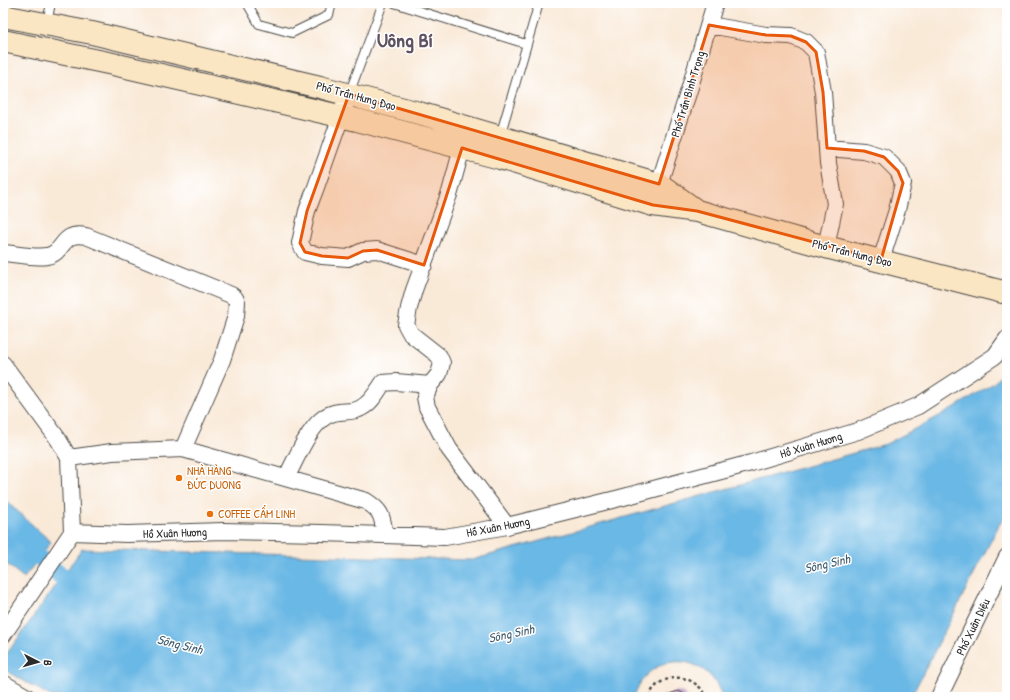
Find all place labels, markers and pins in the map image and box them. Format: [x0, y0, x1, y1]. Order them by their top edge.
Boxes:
place label: NHÀ HÀNG ĐỨC DUONG [187, 462, 241, 493]
marker: NHÀ HÀNG ĐỨC DUONG [174, 473, 184, 483]
place label: COFFEE CẨM LINH [218, 505, 296, 522]
marker: COFFEE CẨM LINH [205, 509, 215, 519]

